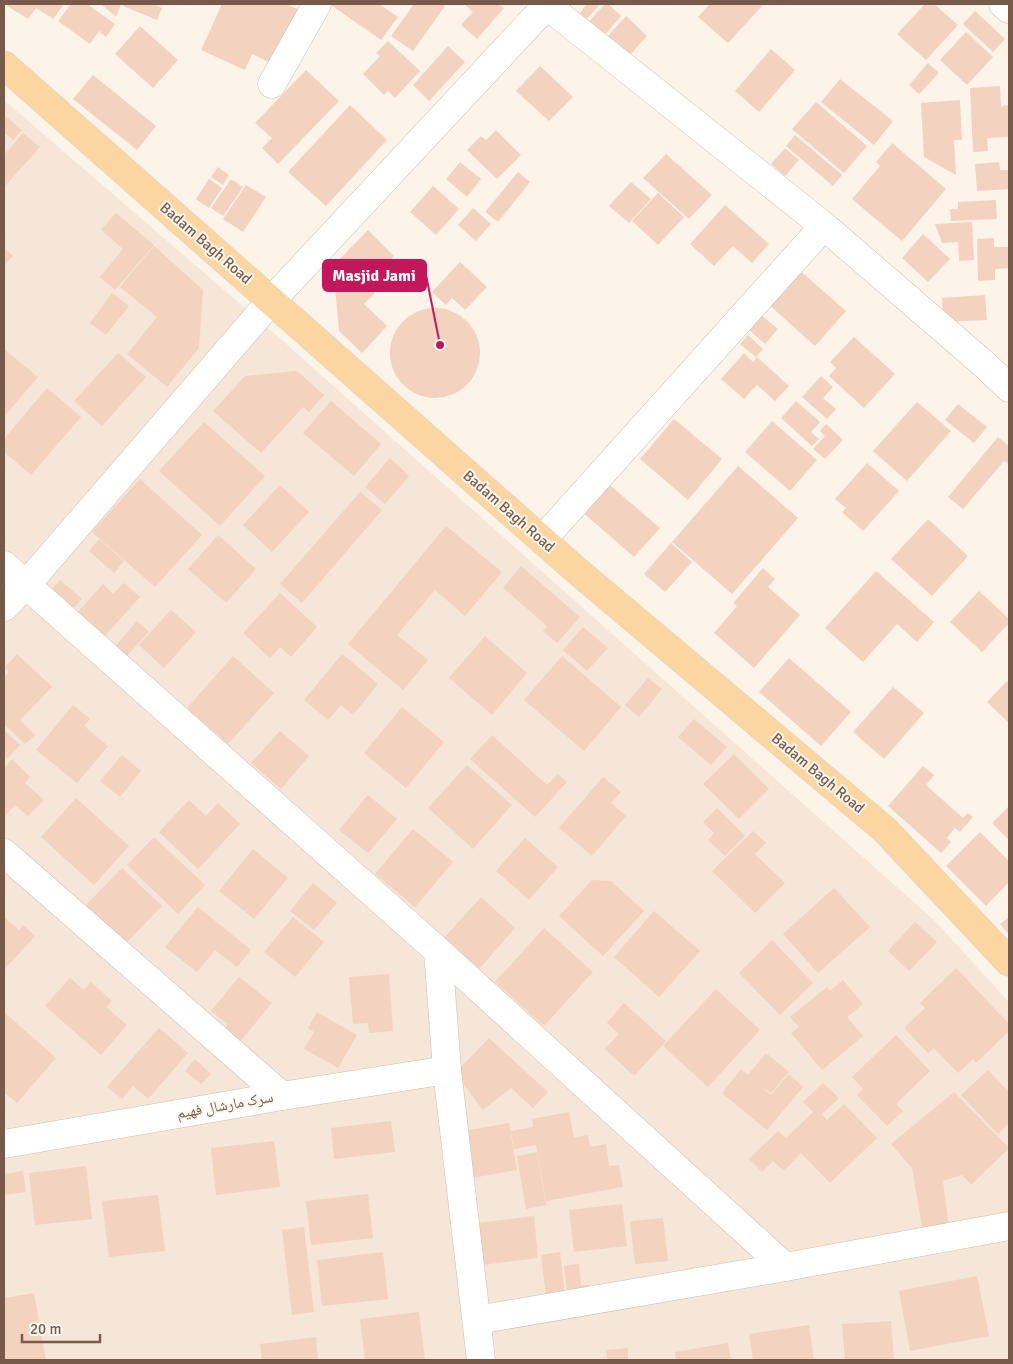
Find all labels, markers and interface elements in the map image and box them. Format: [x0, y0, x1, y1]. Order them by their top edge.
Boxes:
street label: Badam Bagh Road [156, 198, 256, 288]
callout: Masjid Jami [323, 260, 426, 291]
text: Masjid Jami [332, 266, 416, 286]
street label: Badam Bagh Road [459, 466, 559, 556]
street label: Badam Bagh Road [768, 729, 868, 817]
street label: سرک مارشال فهیم [175, 1088, 275, 1123]
scale bar [22, 1312, 100, 1344]
text: 20 m [30, 1320, 61, 1338]

